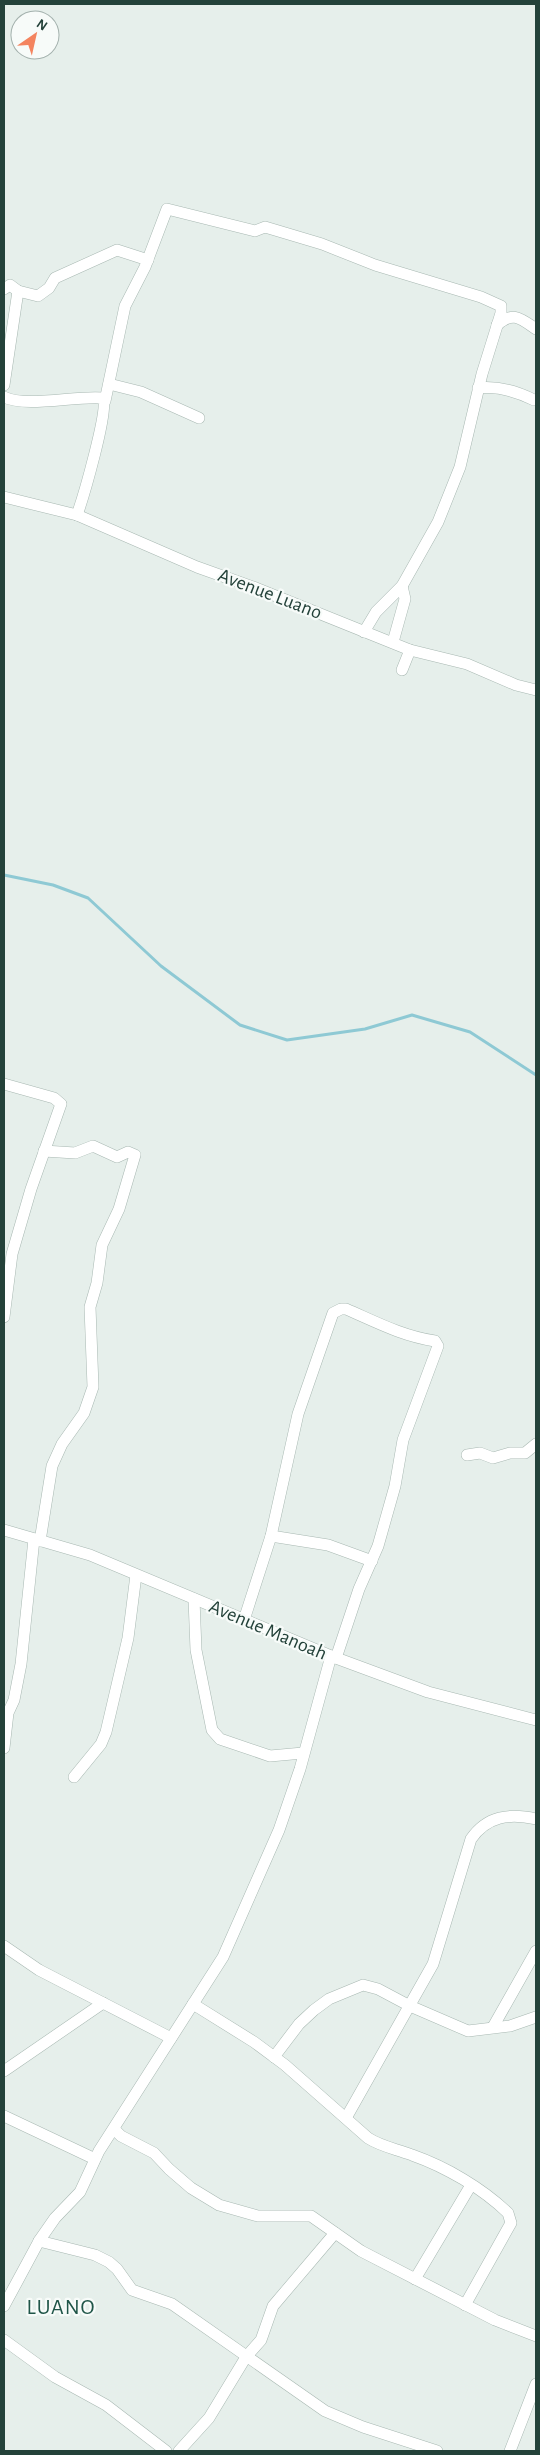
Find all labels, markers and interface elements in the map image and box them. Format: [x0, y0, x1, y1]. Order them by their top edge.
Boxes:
north arrow [10, 10, 60, 60]
text: N [34, 17, 50, 34]
street label: Avenue Luano [215, 565, 325, 623]
street label: Avenue Manoah [206, 1596, 330, 1664]
district label: LUANO [27, 2296, 95, 2318]

